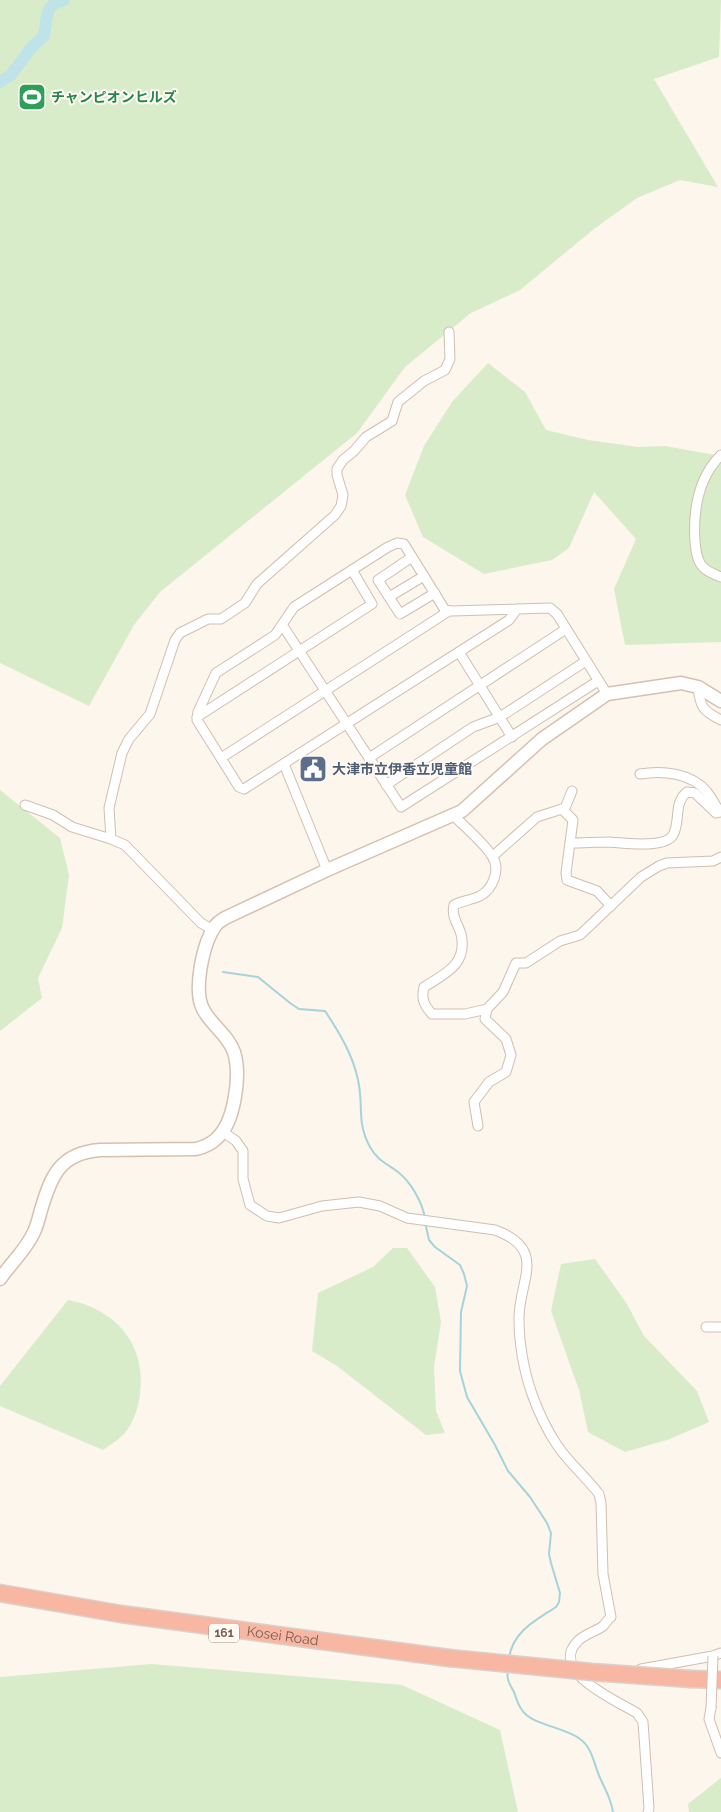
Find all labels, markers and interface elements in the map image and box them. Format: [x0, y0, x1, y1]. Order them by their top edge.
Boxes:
sports icon: チャンピオンヒルズ [17, 82, 47, 112]
place label: チャンピオンヒルズ [51, 89, 177, 105]
public building icon: 大津市立伊香立児童館 [298, 754, 328, 784]
place label: 大津市立伊香立児童館 [332, 761, 472, 777]
street label: Kosei Road [246, 1623, 320, 1648]
road number: 161 [209, 1624, 239, 1642]

